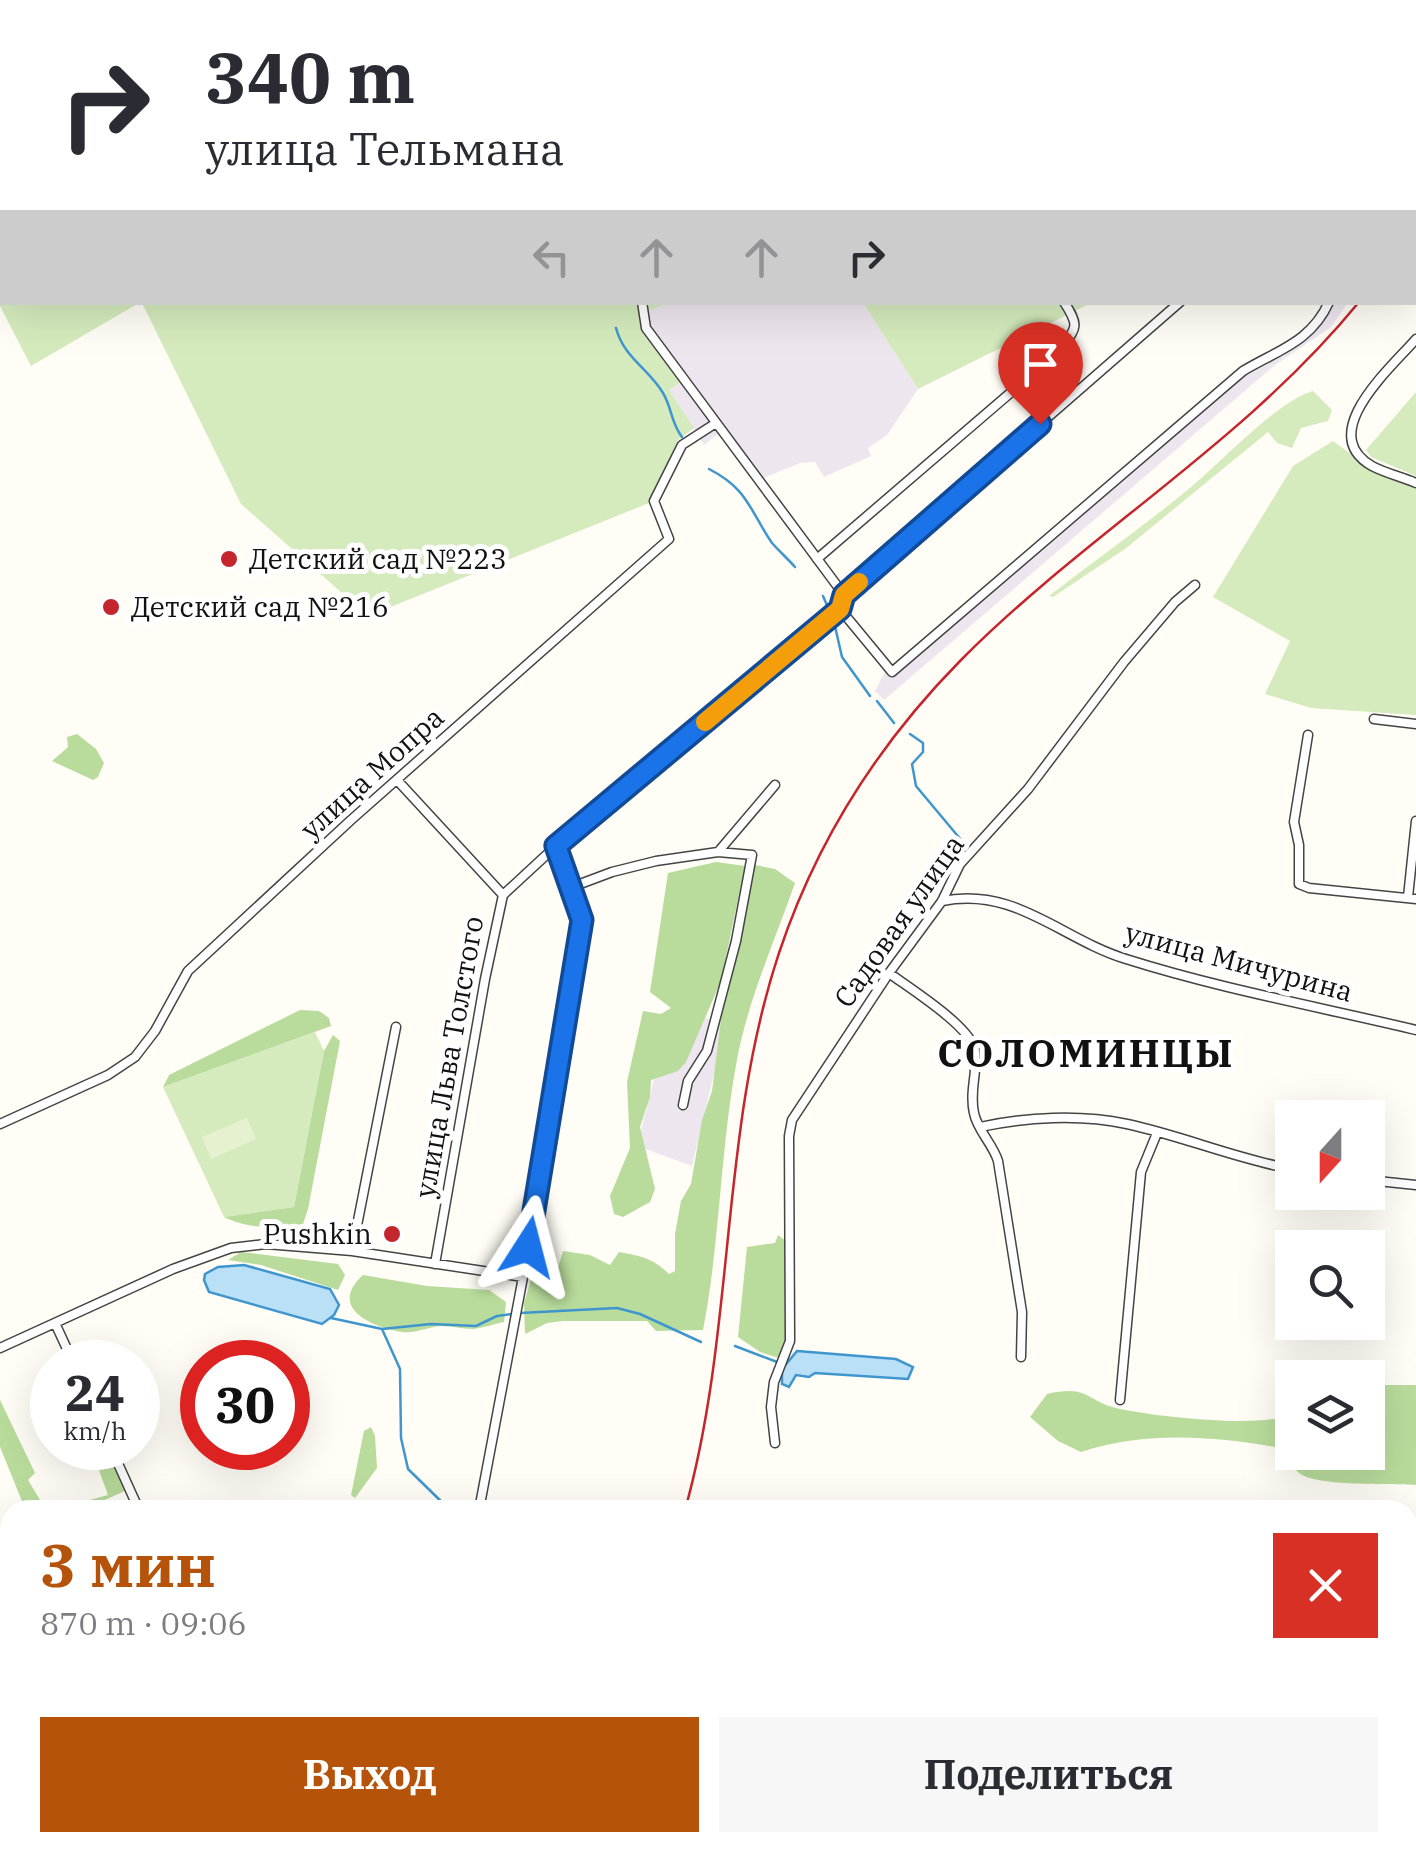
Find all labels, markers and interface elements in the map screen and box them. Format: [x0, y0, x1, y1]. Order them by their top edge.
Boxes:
text: 340 m [205, 31, 415, 122]
icon: right [40, 40, 170, 170]
text: улица Тельмана [205, 119, 565, 177]
icon: left [524, 230, 579, 285]
icon: ahead [629, 230, 684, 285]
icon: ahead [734, 230, 789, 285]
icon: right [839, 230, 894, 285]
pin [998, 322, 1083, 425]
icon: arrive [1013, 337, 1068, 392]
place label: Детский сад №223 [249, 540, 507, 577]
marker: Детский сад №223 [218, 548, 240, 570]
place label: Детский сад №216 [131, 588, 389, 625]
marker: Детский сад №216 [100, 596, 122, 618]
street label: улица Мопра [292, 698, 451, 847]
street label: Садовая улица [825, 827, 972, 1014]
street label: улица Льва Толстого [406, 913, 491, 1201]
street label: улица Мичурина [1121, 913, 1357, 1010]
district label: СОЛОМИНЦЫ [937, 1028, 1235, 1077]
north arrow [1275, 1100, 1385, 1210]
map controls [1275, 1100, 1385, 1470]
position arrow [476, 1195, 580, 1299]
place label: Pushkin [263, 1215, 372, 1252]
marker: Pushkin [381, 1223, 403, 1245]
button: search [1275, 1230, 1385, 1340]
speed limit sign: 30 [180, 1340, 310, 1470]
text: 24 [65, 1360, 125, 1425]
button: layers [1275, 1360, 1385, 1470]
text: km/h [63, 1414, 127, 1447]
text: 3 мин [40, 1525, 216, 1604]
button: close [1273, 1533, 1378, 1638]
text: 870 m · 09:06 [40, 1602, 247, 1644]
button: Выход [40, 1717, 699, 1832]
button: Поделиться [719, 1717, 1378, 1832]

